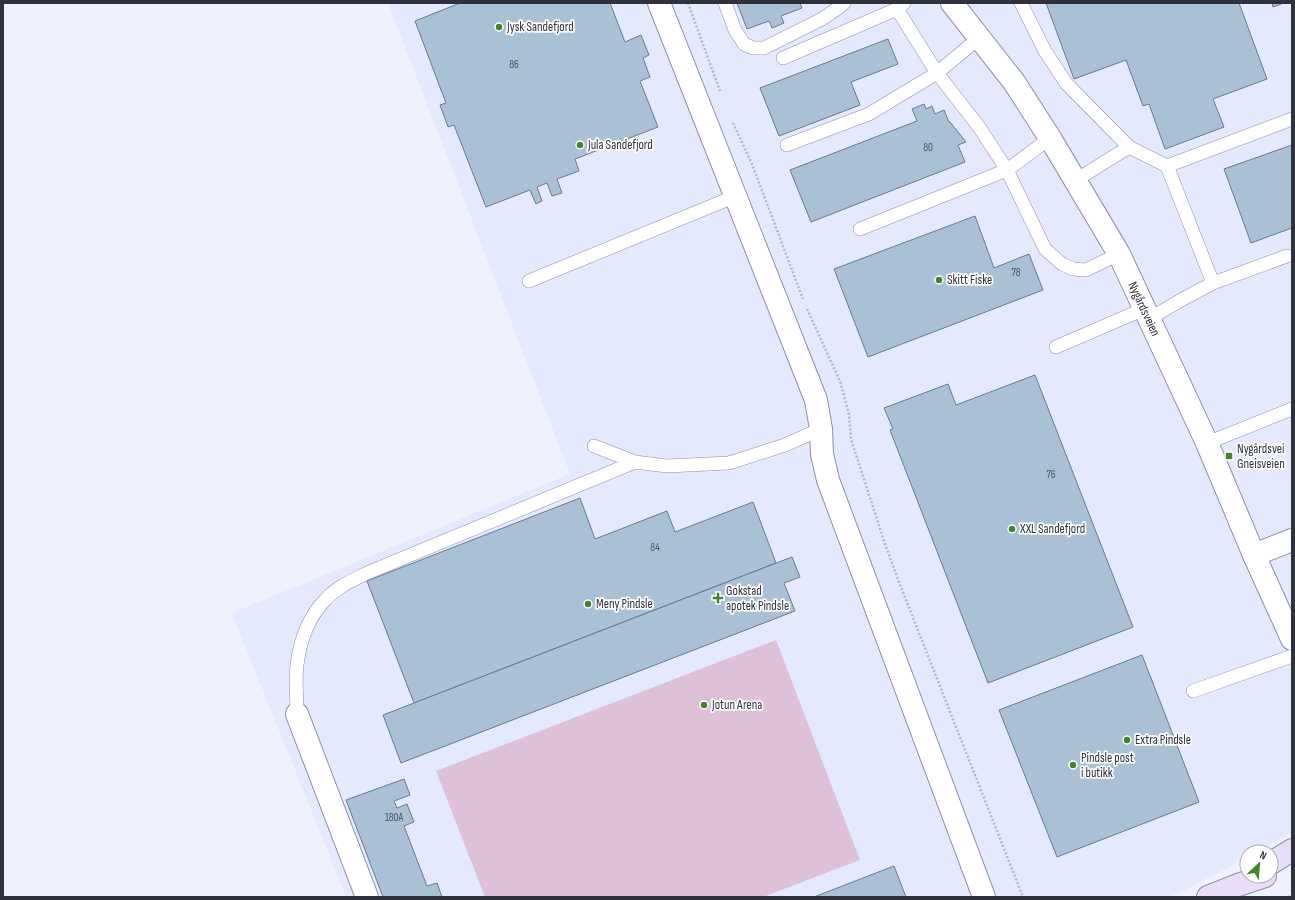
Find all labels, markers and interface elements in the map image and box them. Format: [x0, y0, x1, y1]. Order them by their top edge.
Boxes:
place label: Jysk Sandefjord [506, 19, 574, 35]
marker: Jysk Sandefjord [494, 22, 504, 32]
house number: 86 [509, 58, 519, 71]
place label: Jula Sandefjord [587, 137, 653, 153]
marker: Jula Sandefjord [575, 140, 585, 150]
house number: 80 [923, 141, 933, 154]
house number: 78 [1011, 266, 1021, 279]
place label: Skitt Fiske [947, 272, 992, 288]
marker: Skitt Fiske [934, 275, 944, 285]
street label: Nygårdsveien [1124, 279, 1164, 339]
place label: Nygårdsvei Gneisveien [1237, 441, 1285, 472]
marker: Nygårdsvei Gneisveien [1224, 451, 1234, 461]
house number: 76 [1046, 468, 1056, 481]
place label: XXL Sandefjord [1019, 521, 1085, 537]
marker: XXL Sandefjord [1007, 524, 1017, 534]
house number: 84 [650, 541, 660, 554]
place label: Gokstad apotek Pindsle [726, 583, 789, 614]
marker: Gokstad apotek Pindsle [713, 593, 723, 603]
place label: Meny Pindsle [596, 596, 653, 612]
marker: Meny Pindsle [583, 599, 593, 609]
place label: Jotun Arena [711, 697, 762, 713]
marker: Jotun Arena [699, 700, 709, 710]
place label: Extra Pindsle [1135, 732, 1191, 748]
marker: Extra Pindsle [1122, 735, 1132, 745]
place label: Pindsle post i butikk [1081, 750, 1134, 781]
marker: Pindsle post i butikk [1068, 760, 1078, 770]
house number: 180A [385, 811, 403, 824]
north arrow [1239, 844, 1279, 884]
text: N [1258, 848, 1269, 863]

